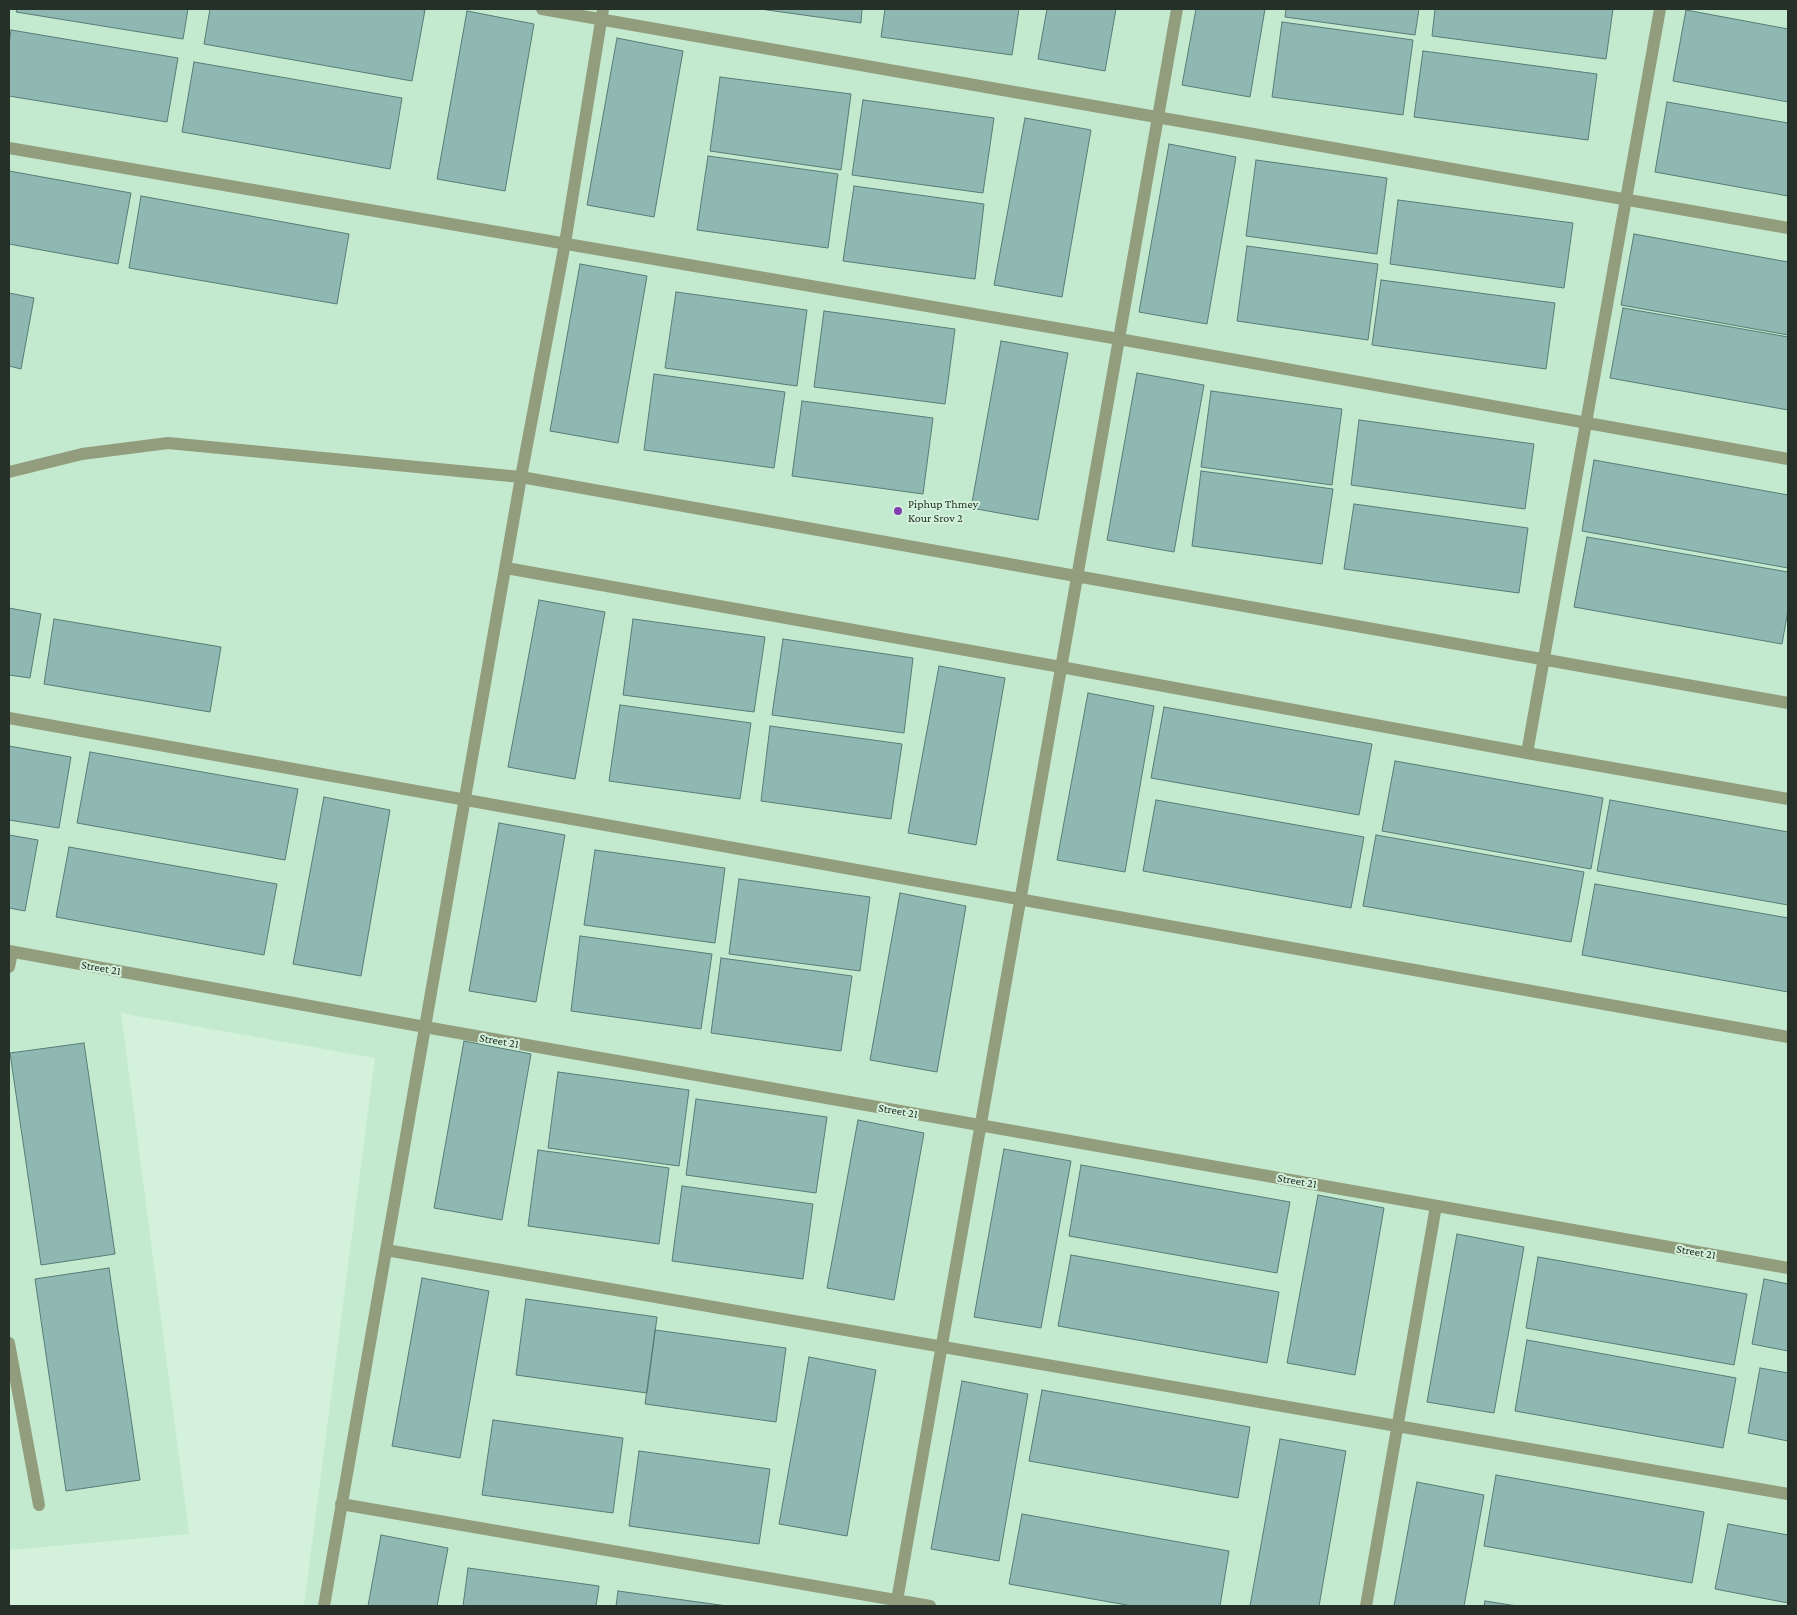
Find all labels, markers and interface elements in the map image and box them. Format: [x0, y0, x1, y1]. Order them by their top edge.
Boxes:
place label: Piphup Thmey Kour Srov 2 [908, 497, 978, 525]
marker: Piphup Thmey Kour Srov 2 [892, 505, 904, 517]
street label: Street 21 [80, 957, 122, 979]
street label: Street 21 [478, 1030, 520, 1052]
street label: Street 21 [877, 1100, 919, 1122]
street label: Street 21 [1276, 1170, 1318, 1192]
street label: Street 21 [1675, 1241, 1717, 1263]

